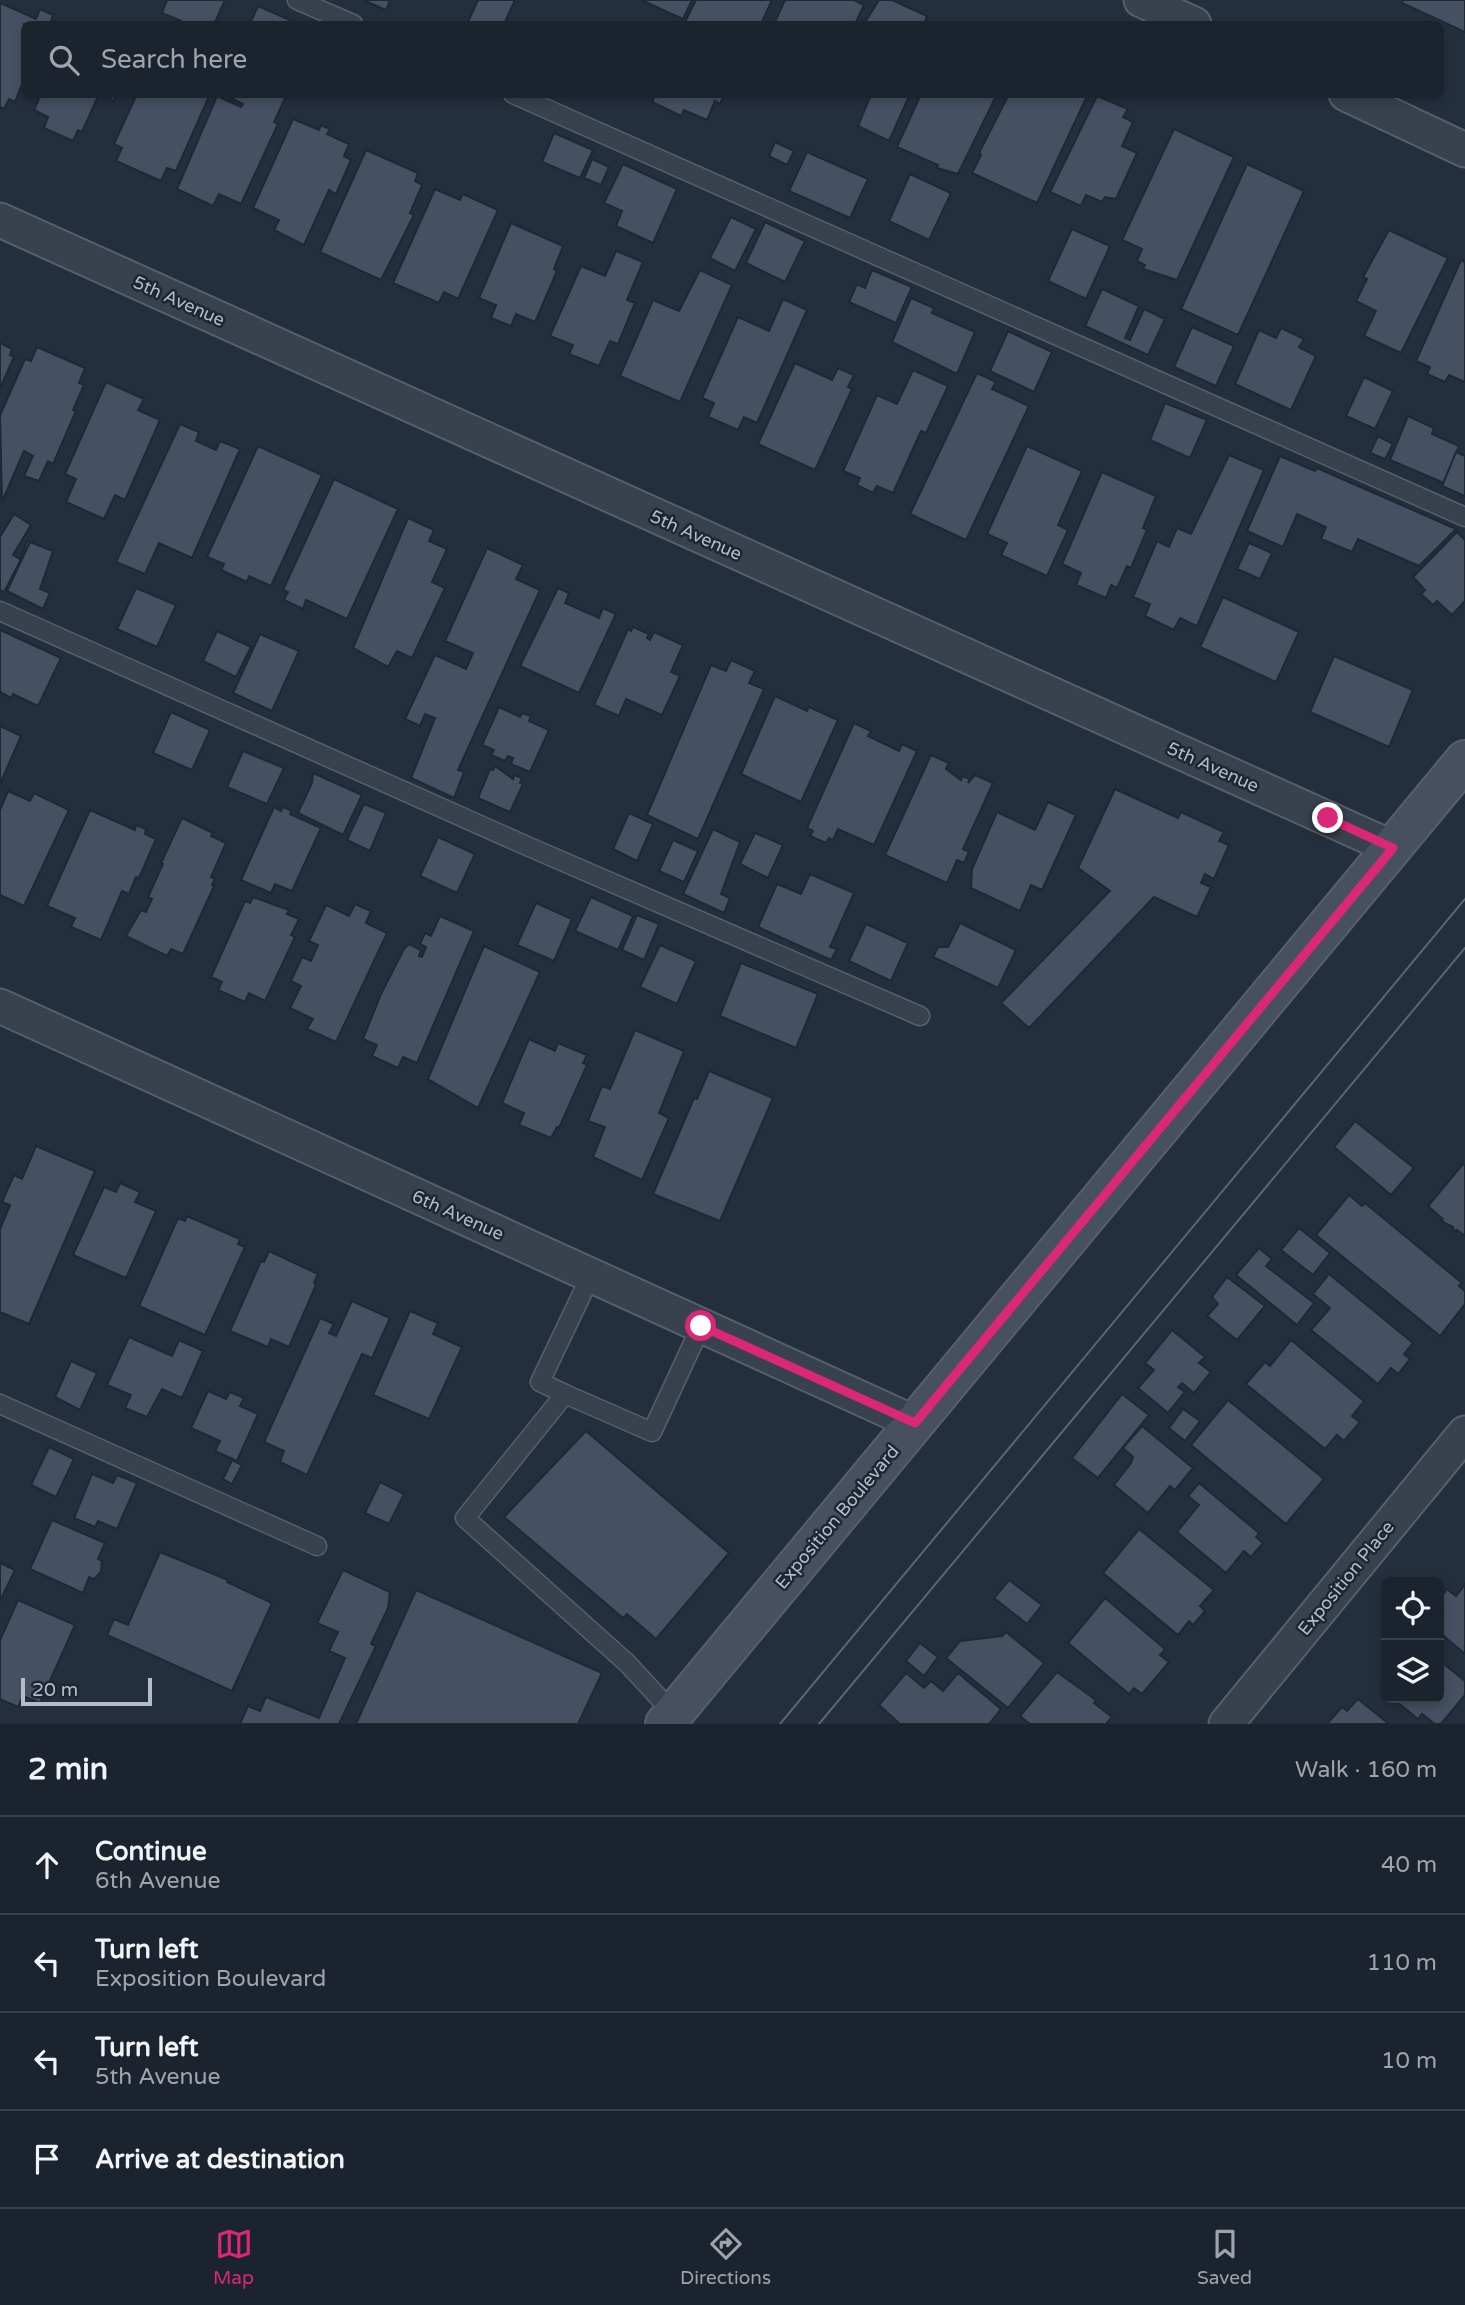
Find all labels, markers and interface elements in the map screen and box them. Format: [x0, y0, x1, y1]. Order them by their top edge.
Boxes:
search box [21, 21, 1444, 98]
icon: search [45, 41, 83, 79]
text: Search here [101, 44, 247, 75]
street label: 5th Avenue [130, 271, 228, 331]
street label: 5th Avenue [647, 505, 745, 565]
street label: 5th Avenue [1164, 737, 1262, 797]
route end [1312, 802, 1343, 833]
street label: 6th Avenue [409, 1185, 507, 1245]
route start [685, 1310, 716, 1341]
street label: Exposition Boulevard [770, 1441, 904, 1593]
street label: Exposition Place [1293, 1516, 1399, 1640]
map controls [1381, 1577, 1444, 1703]
button: locate [1381, 1577, 1444, 1640]
button: layers [1381, 1640, 1444, 1703]
scale bar [21, 1675, 152, 1707]
text: 20 m [32, 1679, 78, 1701]
text: 2 min [28, 1751, 108, 1788]
text: Walk · 160 m [1295, 1756, 1437, 1784]
text: Continue [95, 1836, 207, 1867]
icon: ahead [28, 1846, 66, 1884]
text: 40 m [1381, 1851, 1437, 1879]
text: 6th Avenue [95, 1867, 221, 1895]
text: Turn left [95, 1934, 198, 1965]
icon: left [28, 1944, 66, 1982]
text: 110 m [1367, 1949, 1437, 1977]
text: Exposition Boulevard [95, 1965, 326, 1993]
text: Turn left [95, 2032, 198, 2063]
icon: left [28, 2042, 66, 2080]
text: 10 m [1381, 2047, 1437, 2075]
text: 5th Avenue [95, 2063, 221, 2091]
icon: arrive [28, 2140, 66, 2178]
text: Arrive at destination [95, 2144, 345, 2175]
tab: Map [213, 2225, 254, 2289]
tab: Directions [680, 2225, 771, 2289]
tab: Saved [1197, 2225, 1252, 2289]

